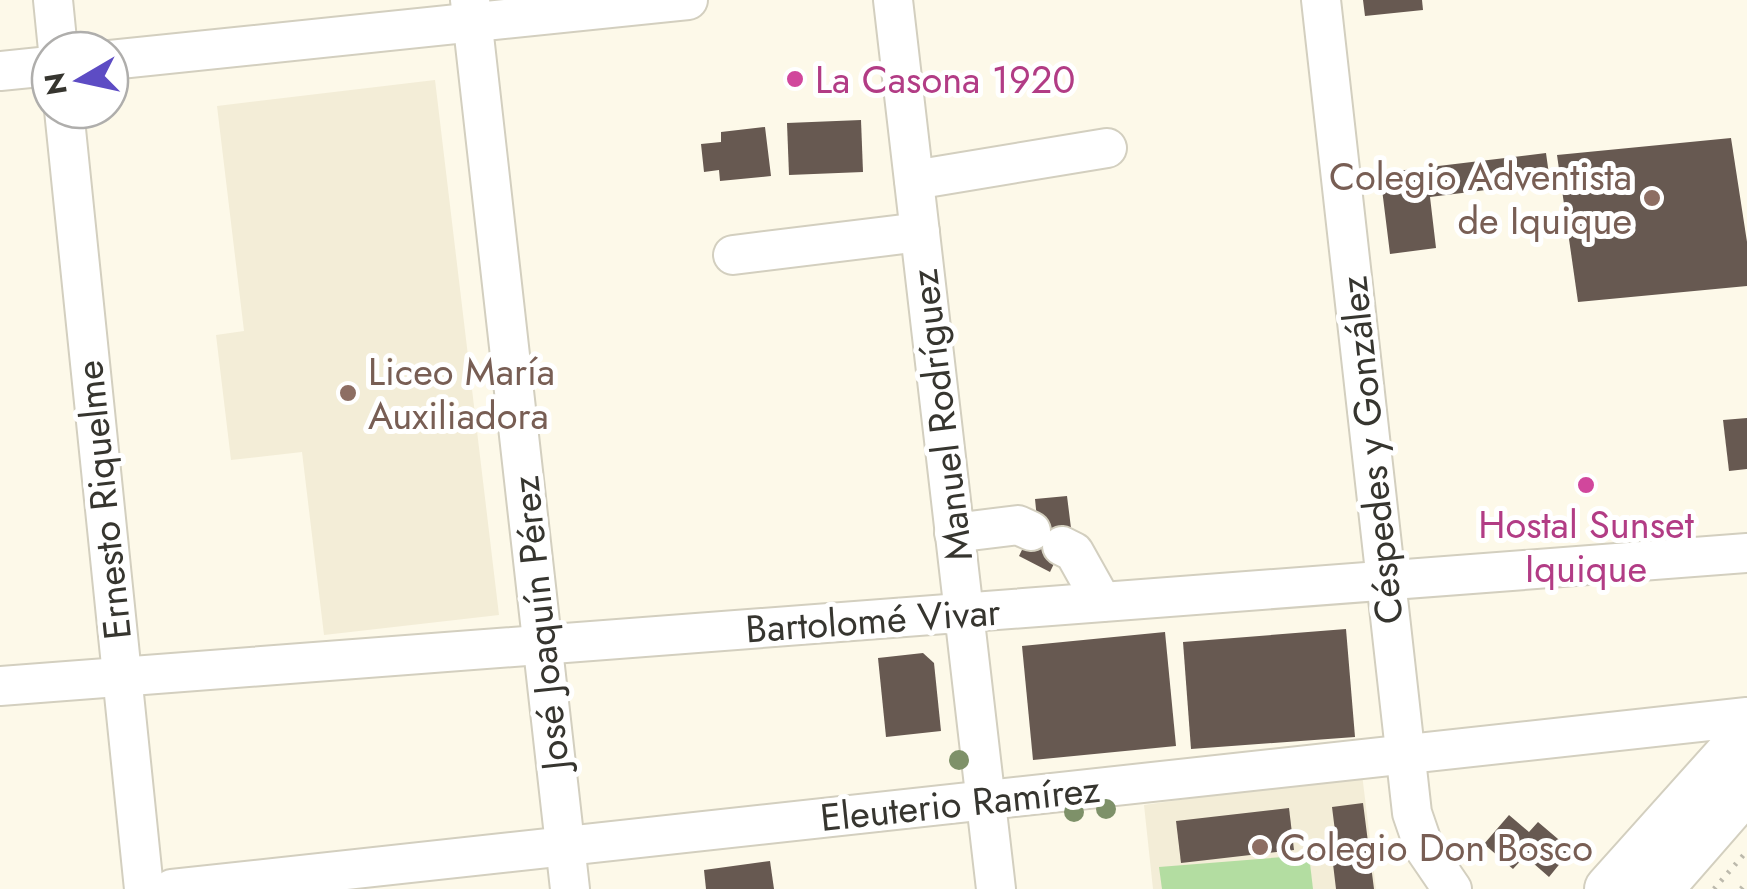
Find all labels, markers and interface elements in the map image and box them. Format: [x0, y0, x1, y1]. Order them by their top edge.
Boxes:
north arrow [30, 30, 130, 130]
place label: La Casona 1920 [815, 52, 1075, 107]
marker: La Casona 1920 [784, 68, 806, 90]
text: N [34, 70, 78, 98]
place label: Colegio Adventista de Iquique [1329, 149, 1632, 248]
marker: Colegio Adventista de Iquique [1641, 187, 1663, 209]
street label: Manuel Rodríguez [896, 266, 986, 564]
street label: Céspedes y González [1325, 273, 1417, 627]
place label: Liceo María Auxiliadora [368, 344, 555, 443]
street label: Ernesto Riquelme [61, 358, 145, 642]
marker: Liceo María Auxiliadora [337, 382, 359, 404]
street label: José Joaquín Pérez [497, 473, 583, 778]
marker: Hostal Sunset Iquique [1575, 474, 1597, 496]
place label: Hostal Sunset Iquique [1478, 497, 1694, 596]
street label: Bartolomé Vivar [744, 584, 1002, 656]
street label: Eleuterio Ramírez [817, 761, 1103, 845]
place label: Colegio Don Bosco [1280, 820, 1593, 875]
marker: Colegio Don Bosco [1249, 836, 1271, 858]

